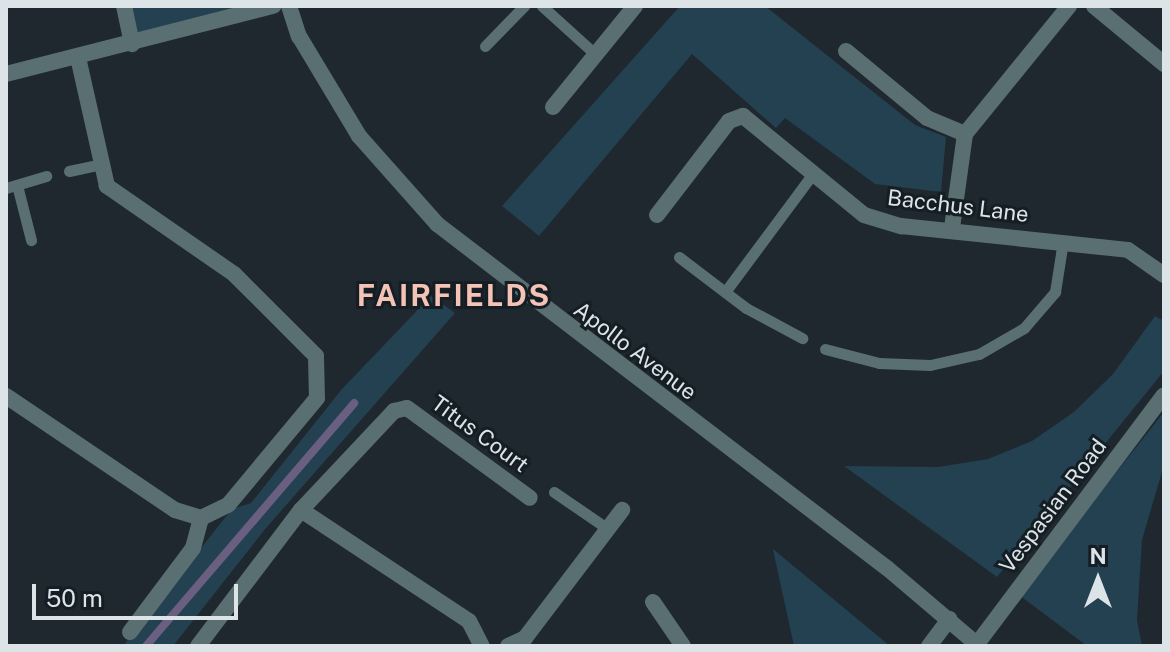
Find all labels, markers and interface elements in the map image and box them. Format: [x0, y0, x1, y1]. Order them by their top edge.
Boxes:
street label: Bacchus Lane [886, 184, 1030, 228]
district label: FAIRFIELDS [357, 277, 551, 313]
street label: Apollo Avenue [568, 296, 702, 406]
street label: Titus Court [426, 390, 534, 478]
street label: Vespasian Road [994, 434, 1112, 578]
north arrow [1058, 540, 1138, 620]
text: N [1089, 543, 1107, 569]
scale bar [36, 568, 242, 618]
text: 50 m [46, 584, 103, 612]

